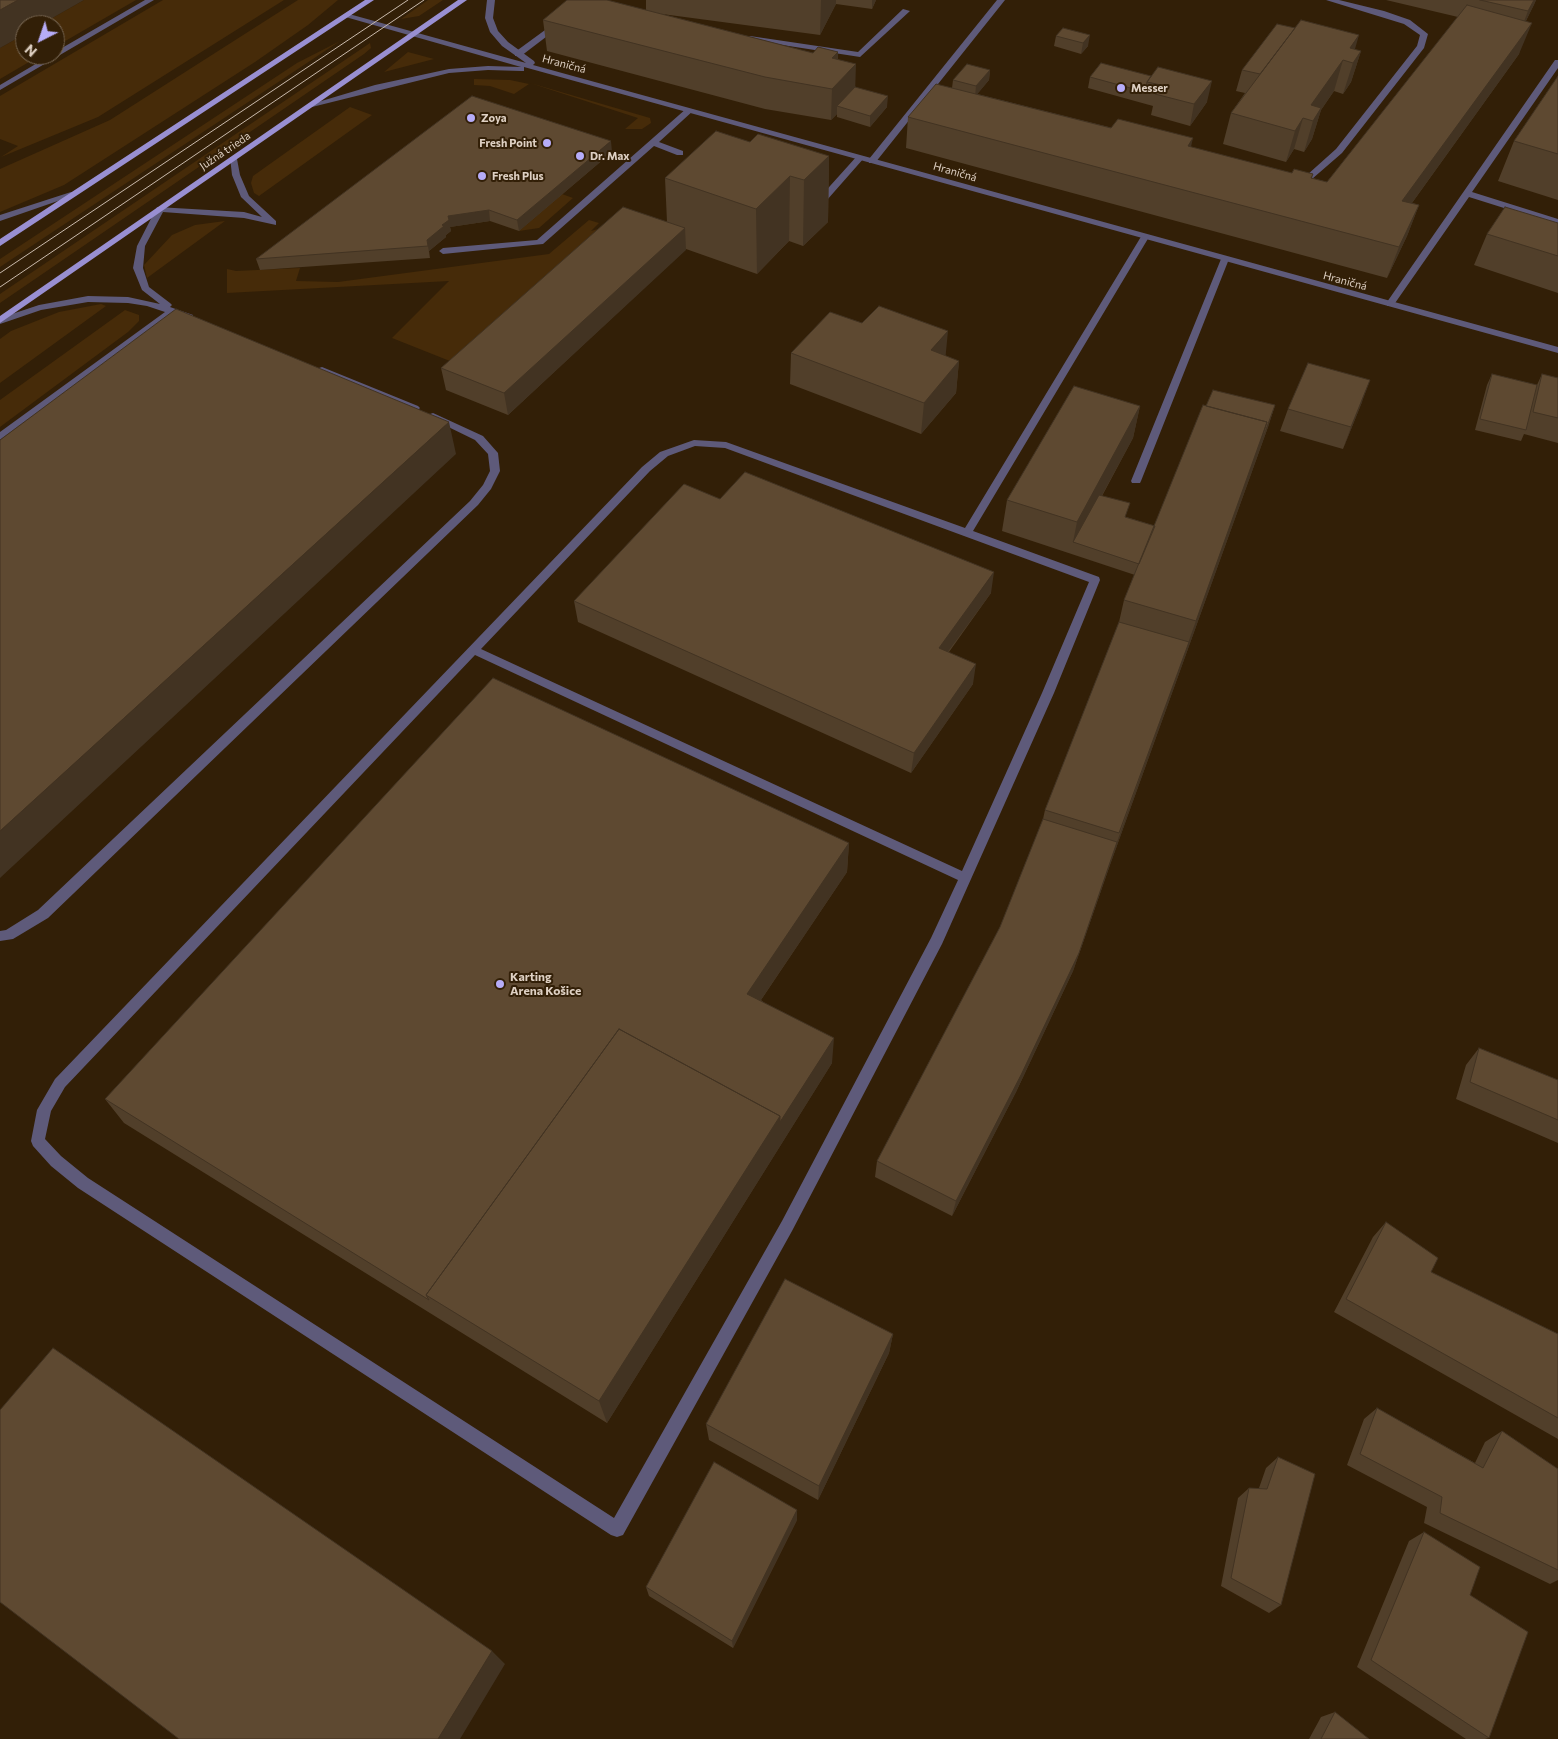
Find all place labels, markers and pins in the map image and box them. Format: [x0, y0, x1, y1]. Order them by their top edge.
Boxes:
place label: Messer [1131, 81, 1168, 95]
marker: Messer [1115, 82, 1127, 94]
place label: Zoya [481, 111, 507, 125]
marker: Zoya [465, 112, 477, 124]
place label: Fresh Point [479, 136, 537, 150]
marker: Fresh Point [541, 137, 553, 149]
place label: Dr. Max [590, 149, 630, 163]
marker: Dr. Max [574, 150, 586, 162]
place label: Fresh Plus [492, 169, 544, 183]
marker: Fresh Plus [476, 170, 488, 182]
place label: Karting Arena Košice [510, 970, 581, 998]
marker: Karting Arena Košice [494, 978, 506, 990]

